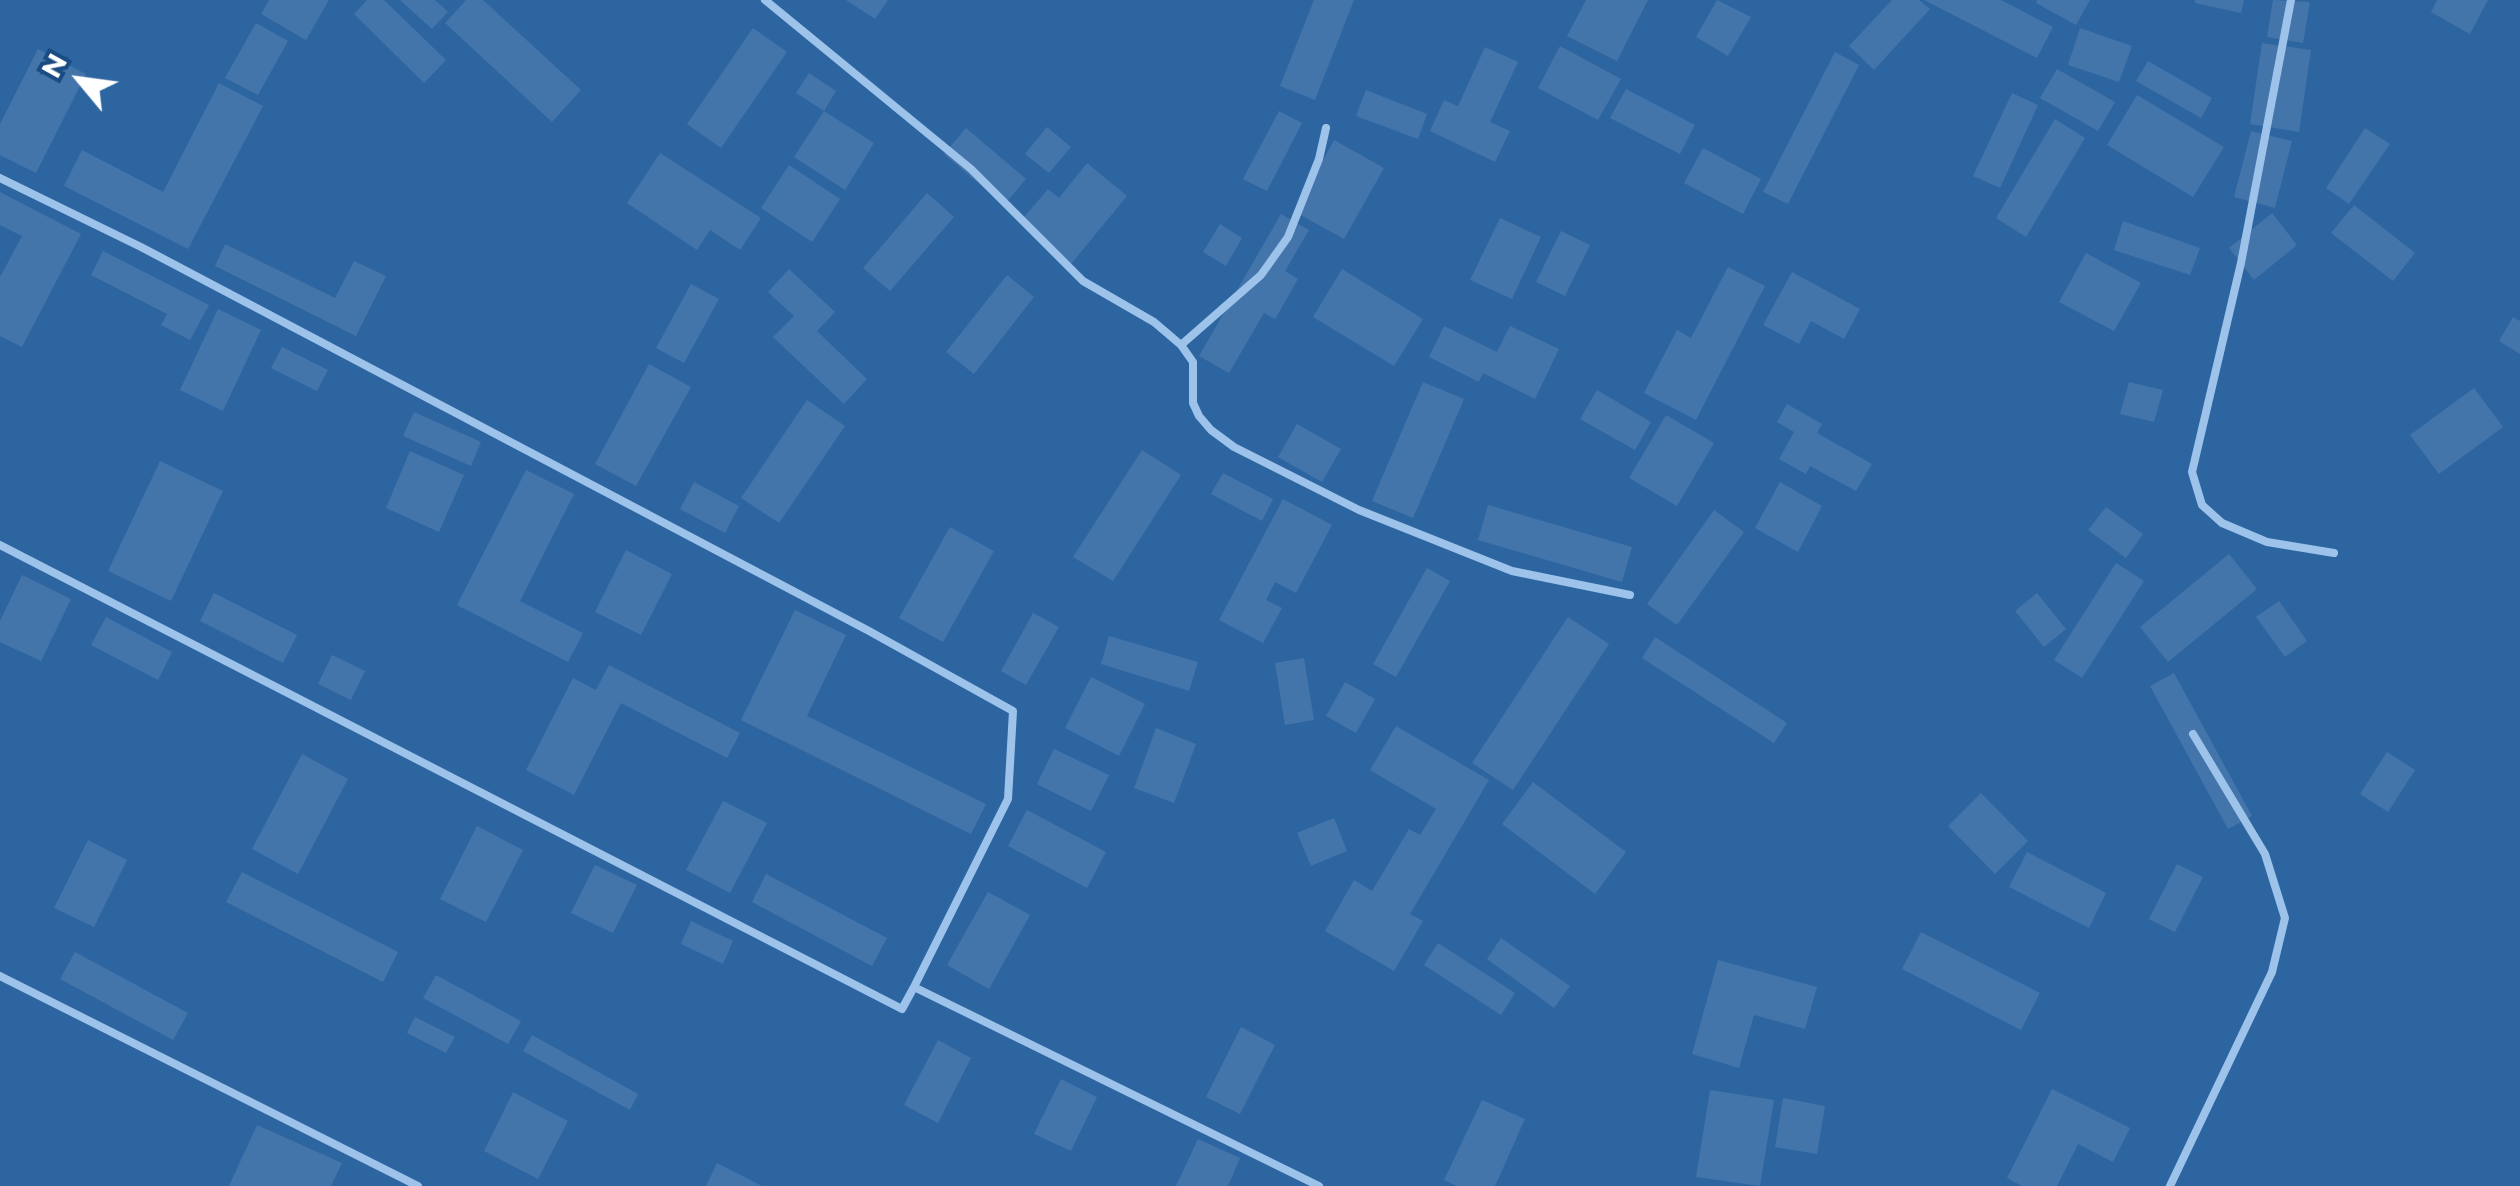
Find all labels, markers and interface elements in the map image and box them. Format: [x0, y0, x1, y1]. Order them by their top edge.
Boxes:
north arrow [30, 30, 130, 130]
text: N [33, 47, 74, 84]

